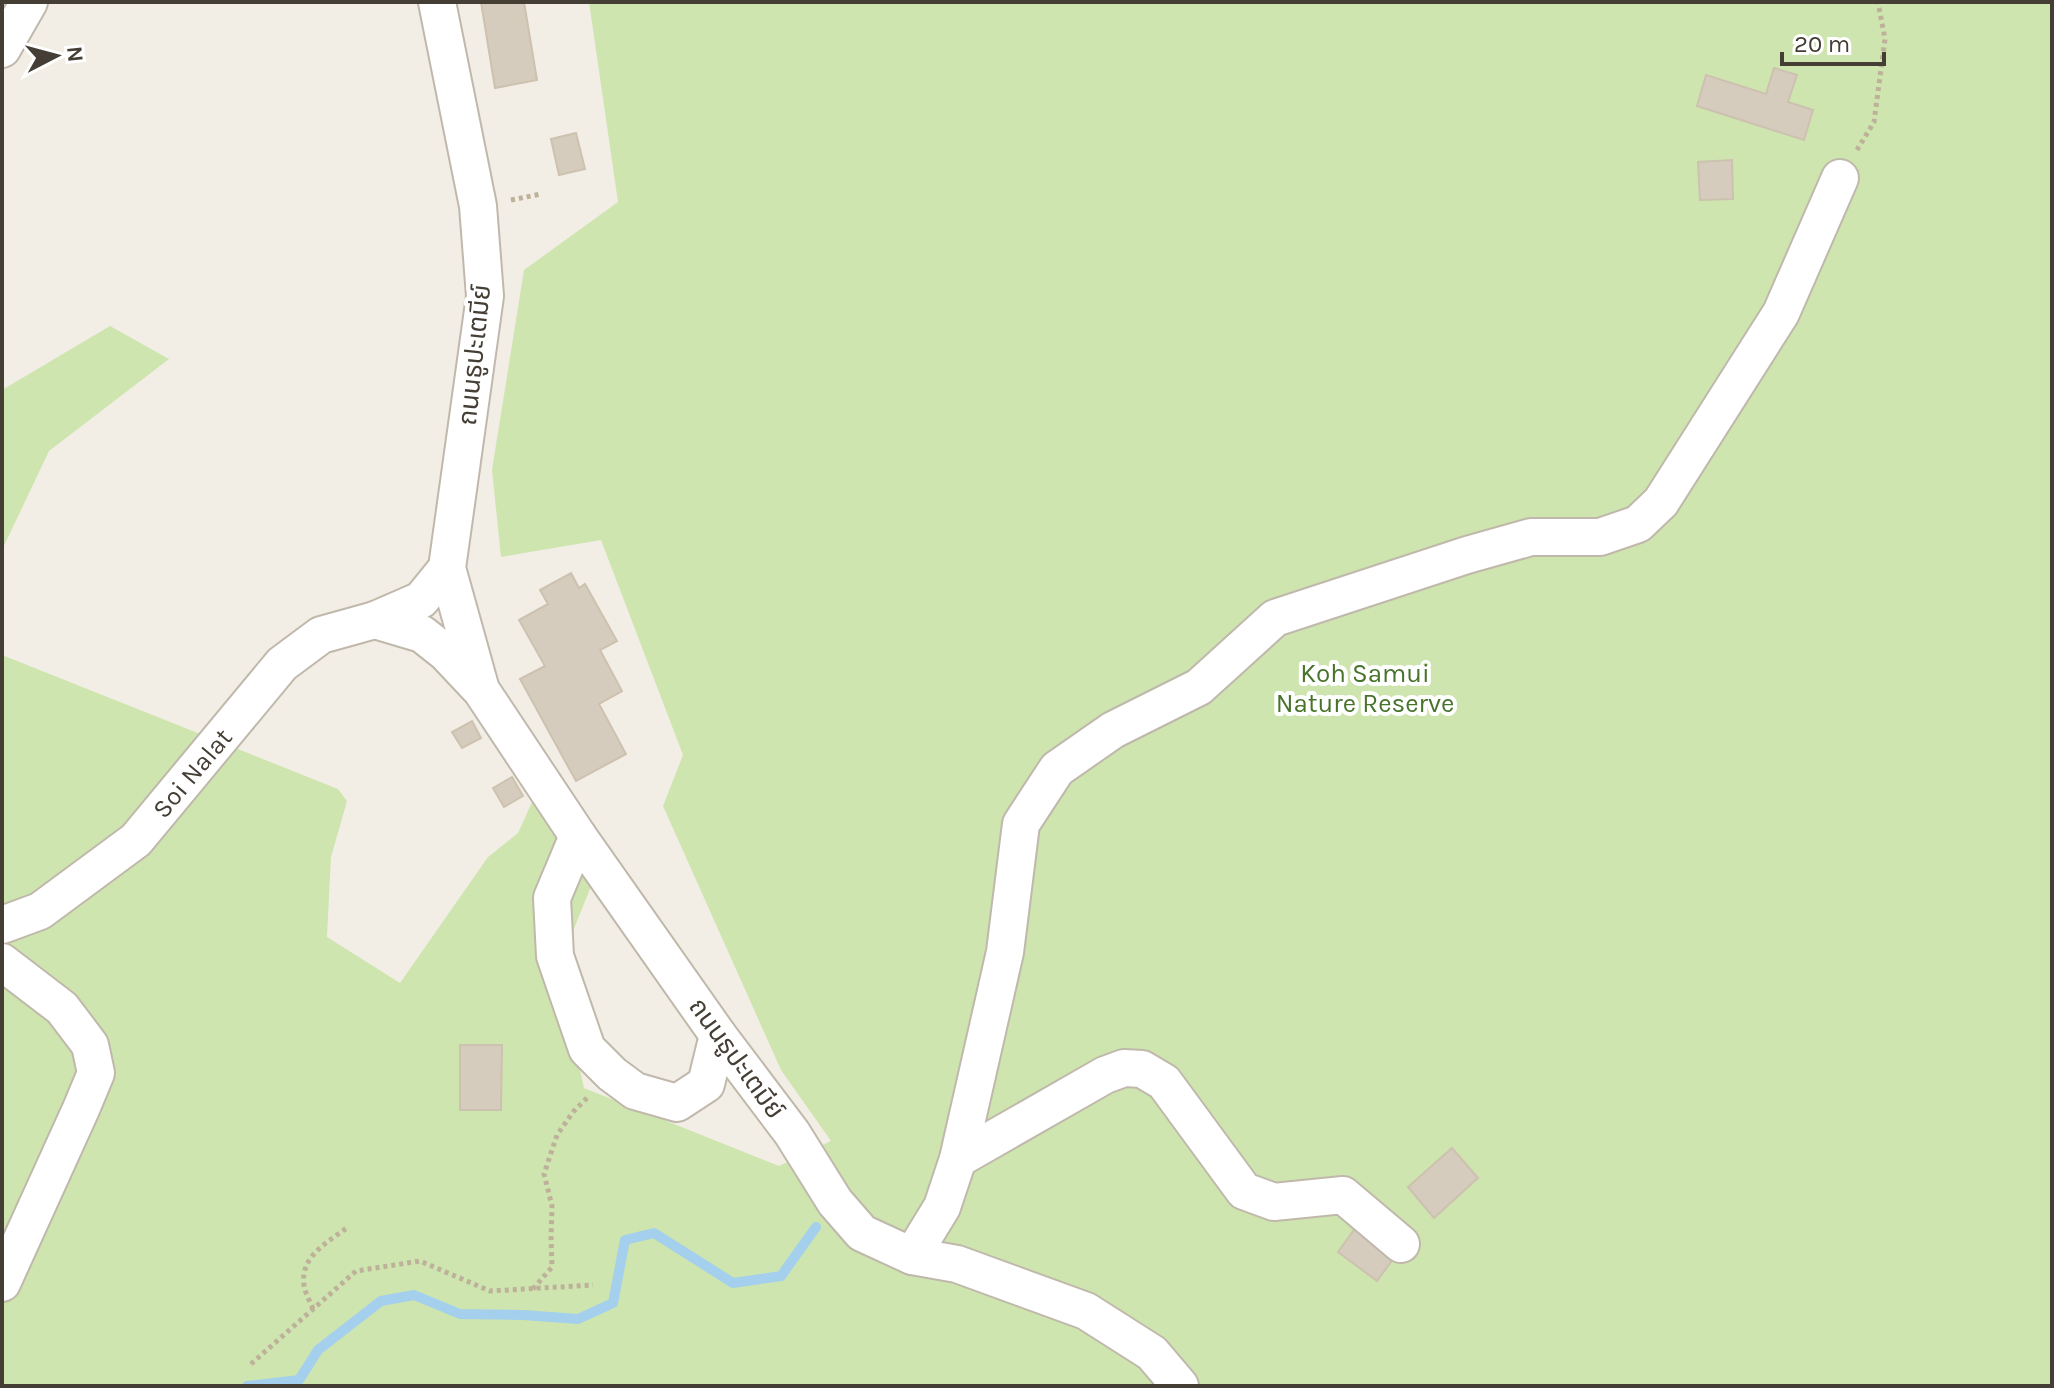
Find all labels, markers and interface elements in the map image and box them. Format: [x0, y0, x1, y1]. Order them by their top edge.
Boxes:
north arrow [16, 16, 96, 96]
scale bar [1782, 16, 1884, 66]
text: 20 m [1794, 30, 1850, 58]
text: N [61, 45, 89, 63]
street label: ถนนธูปะเตมีย์ [452, 283, 497, 427]
park label: Koh Samui Nature Reserve [1276, 658, 1454, 719]
street label: Soi Nalat [146, 722, 239, 824]
street label: ถนนธูปะเตมีย์ [682, 992, 791, 1125]

